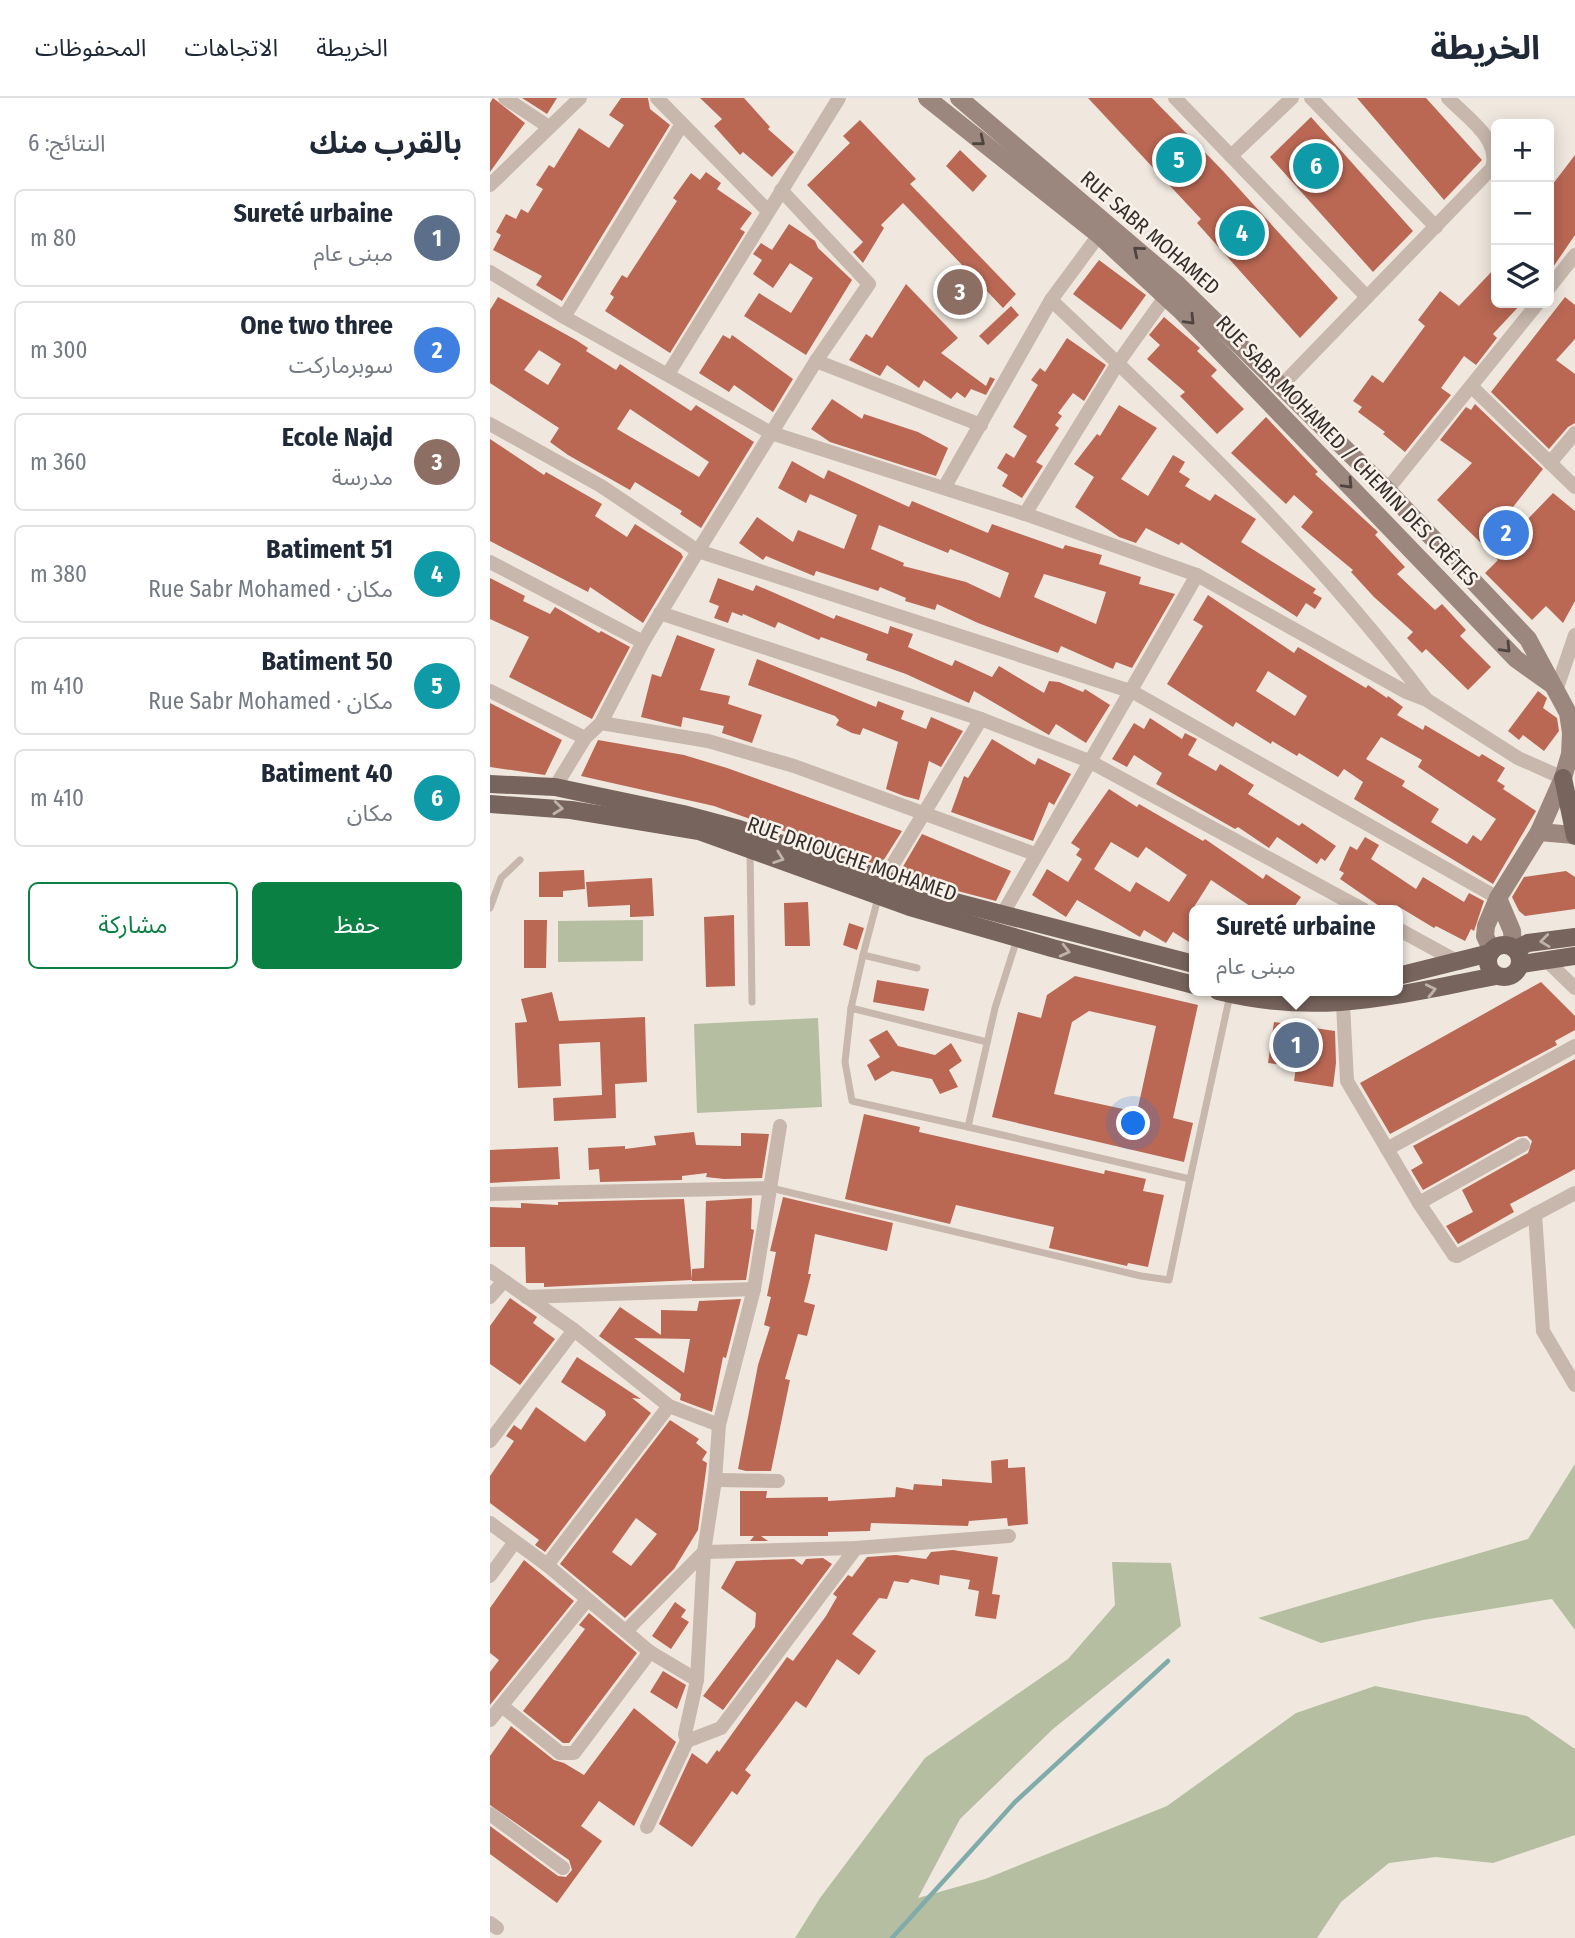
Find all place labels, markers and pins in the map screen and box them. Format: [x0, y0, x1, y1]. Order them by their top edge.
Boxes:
pin: 5 [1156, 134, 1202, 186]
pin: 6 [1293, 140, 1339, 192]
pin: 4 [1219, 207, 1265, 259]
pin: 3 [937, 266, 983, 318]
pin: 2 [1483, 507, 1529, 559]
pin: 1 [1273, 1019, 1319, 1071]

